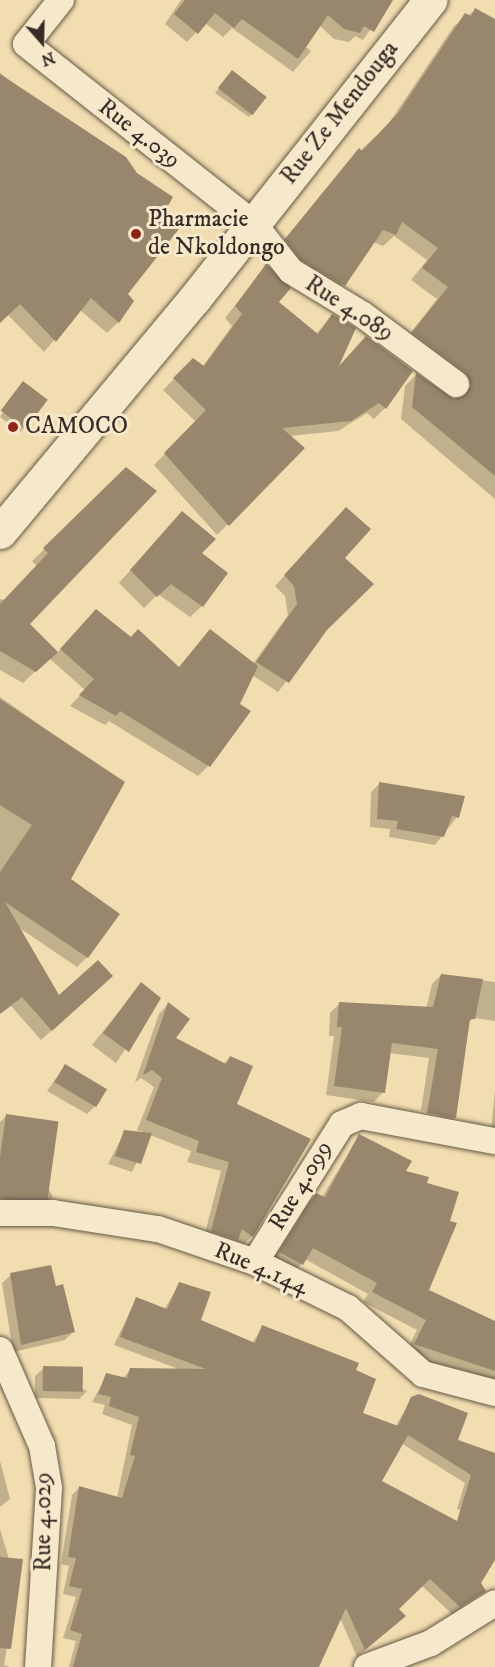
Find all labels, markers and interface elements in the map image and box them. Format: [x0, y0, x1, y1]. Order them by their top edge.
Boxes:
north arrow [12, 12, 72, 72]
street label: Rue Ze Mendouga [275, 35, 405, 191]
text: N [39, 47, 58, 71]
street label: Rue 4.039 [92, 93, 186, 175]
place label: Pharmacie de Nkoldongo [148, 206, 285, 262]
marker: Pharmacie de Nkoldongo [129, 227, 143, 241]
street label: Rue 4.089 [299, 270, 399, 348]
place label: CAMOCO [25, 413, 128, 441]
marker: CAMOCO [6, 420, 20, 434]
street label: Rue 4.099 [263, 1136, 339, 1236]
street label: Rue 4.144 [210, 1236, 312, 1302]
street label: Rue 4.029 [30, 1472, 58, 1572]

